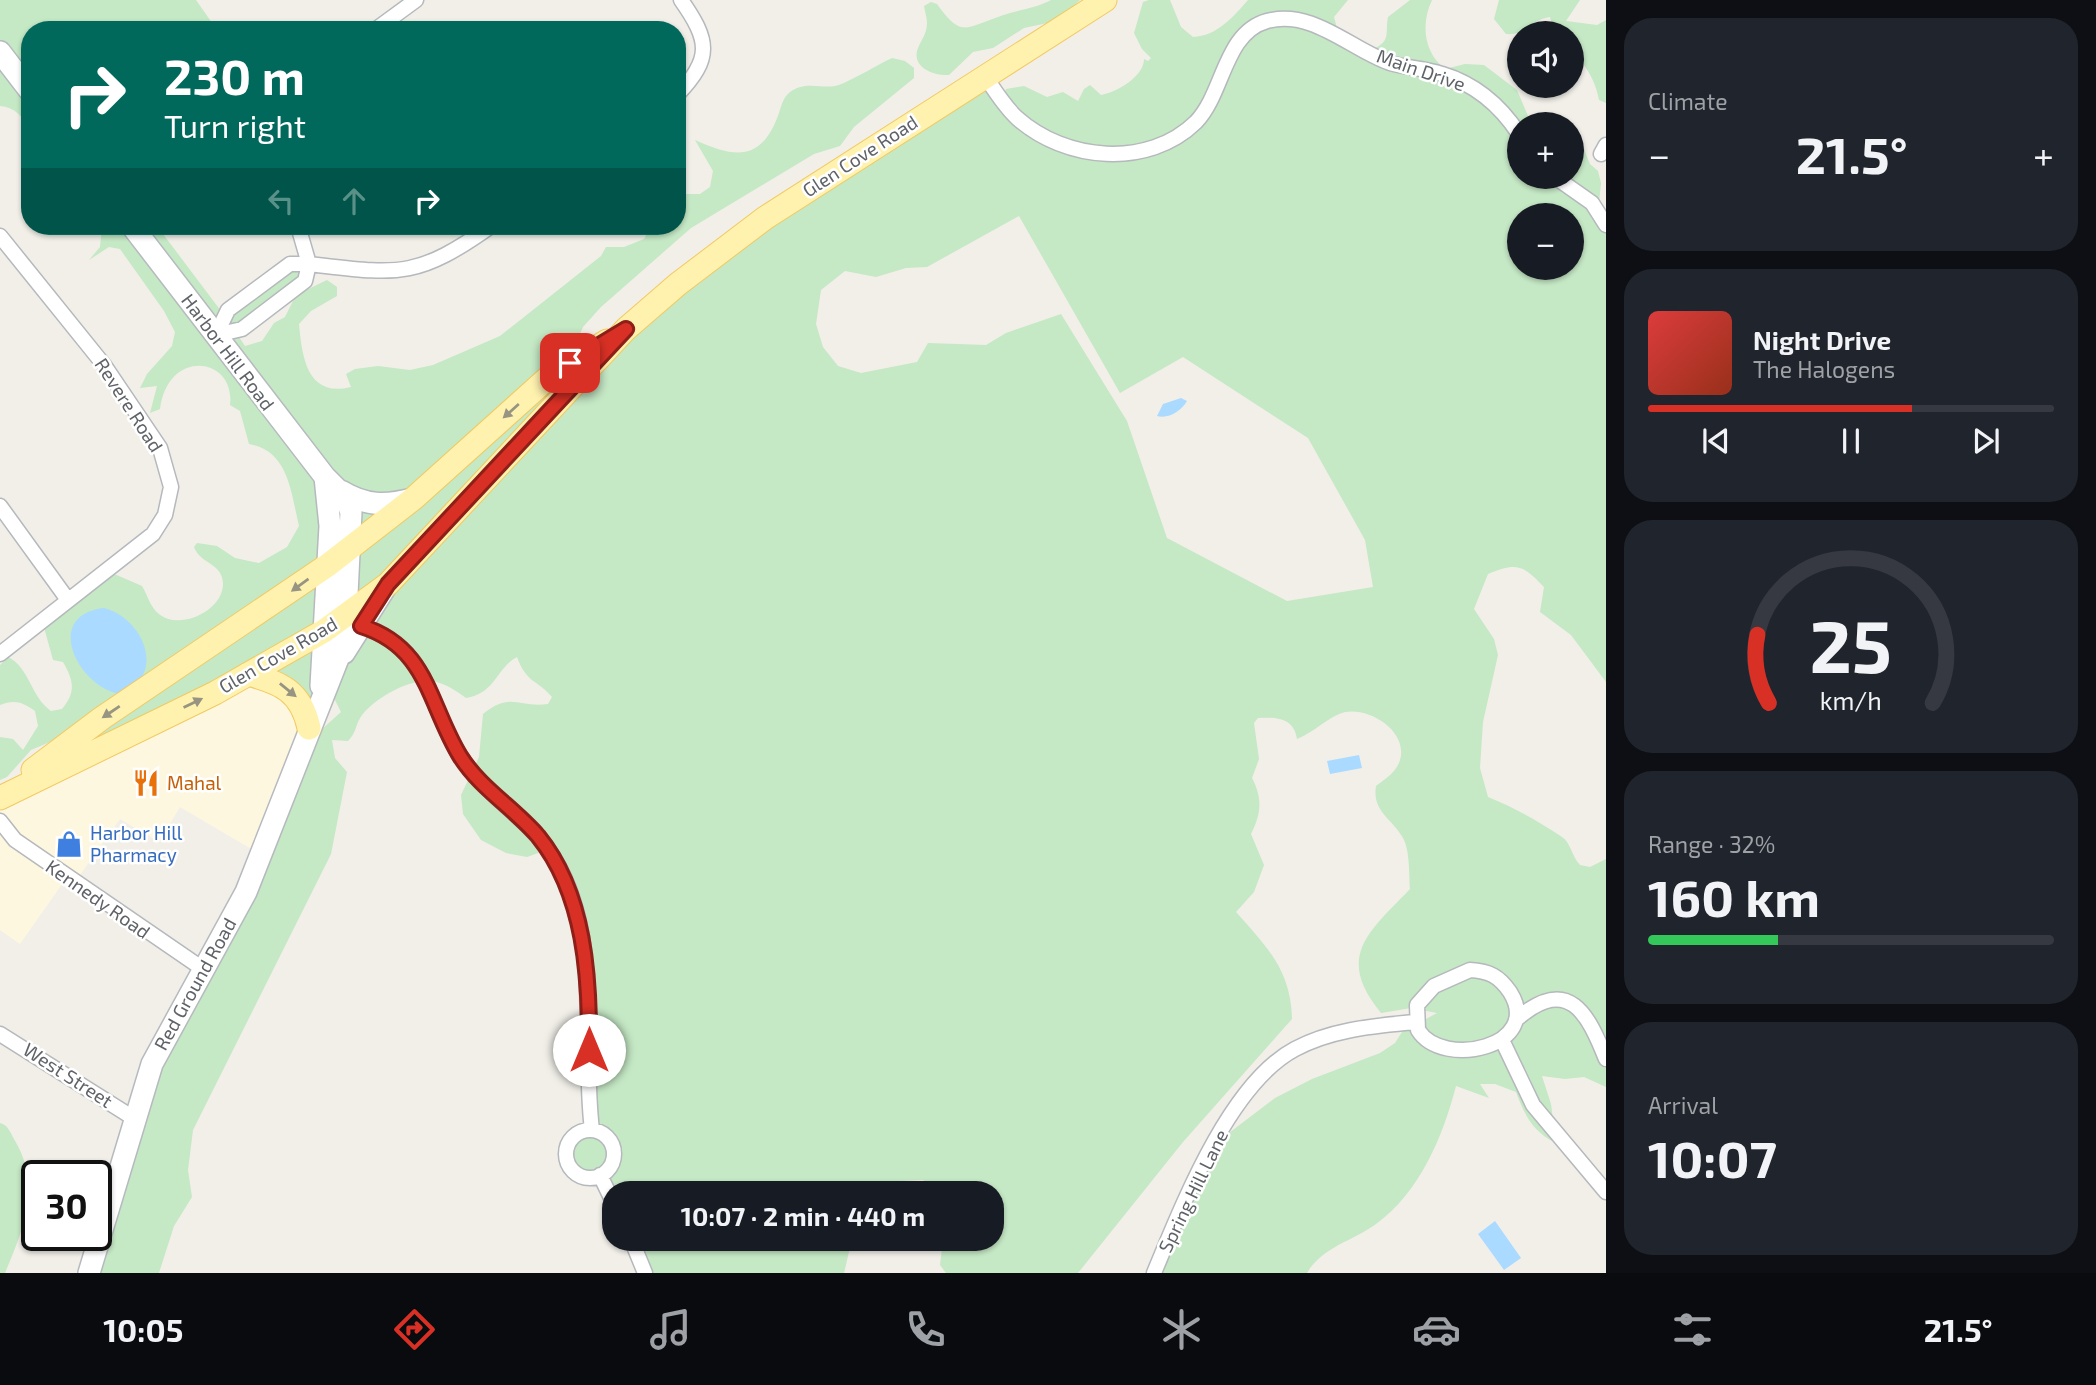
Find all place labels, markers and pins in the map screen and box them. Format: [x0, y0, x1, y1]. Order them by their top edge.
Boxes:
pin [540, 333, 600, 393]
restaurant icon: Mahal [131, 768, 161, 798]
place label: Mahal [167, 771, 222, 794]
place label: Harbor Hill Pharmacy [90, 821, 183, 866]
shop icon: Harbor Hill Pharmacy [54, 829, 84, 859]

